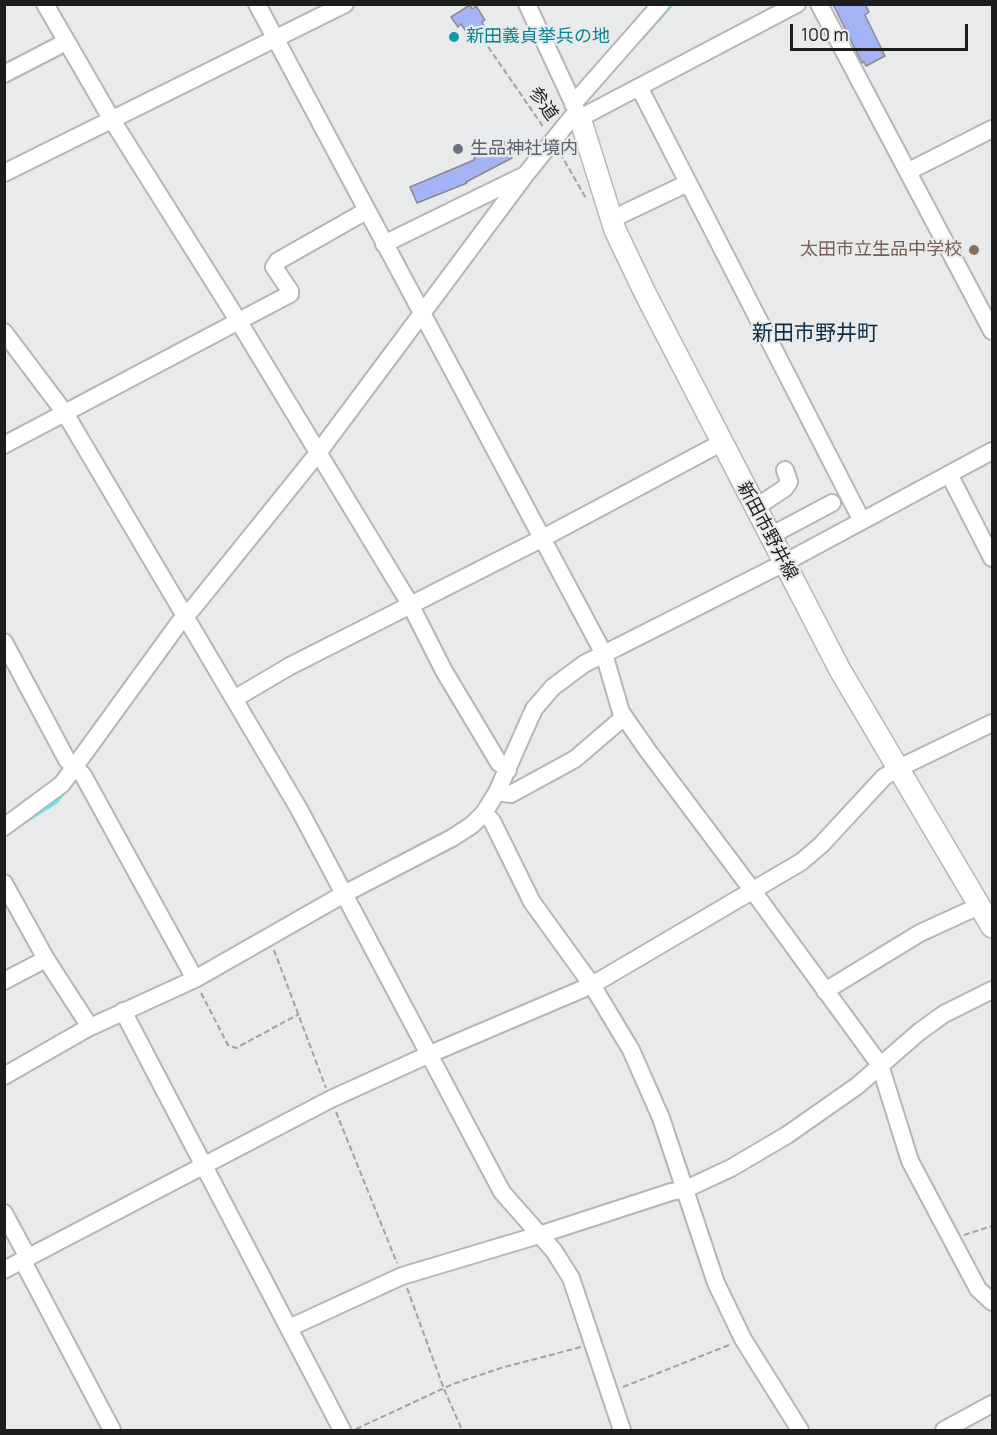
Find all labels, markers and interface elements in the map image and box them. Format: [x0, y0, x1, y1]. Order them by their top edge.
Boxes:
scale bar [793, 12, 972, 50]
text: 100 m [801, 22, 849, 46]
place label: 新田義貞挙兵の地 [466, 26, 610, 48]
marker: 新田義貞挙兵の地 [447, 30, 461, 44]
street label: 参道 [524, 83, 562, 125]
place label: 生品神社境内 [470, 138, 578, 160]
marker: 生品神社境内 [451, 142, 465, 156]
place label: 太田市立生品中学校 [800, 239, 962, 261]
marker: 太田市立生品中学校 [967, 243, 981, 257]
district label: 新田市野井町 [752, 321, 878, 347]
street label: 新田市野井線 [732, 478, 802, 584]

